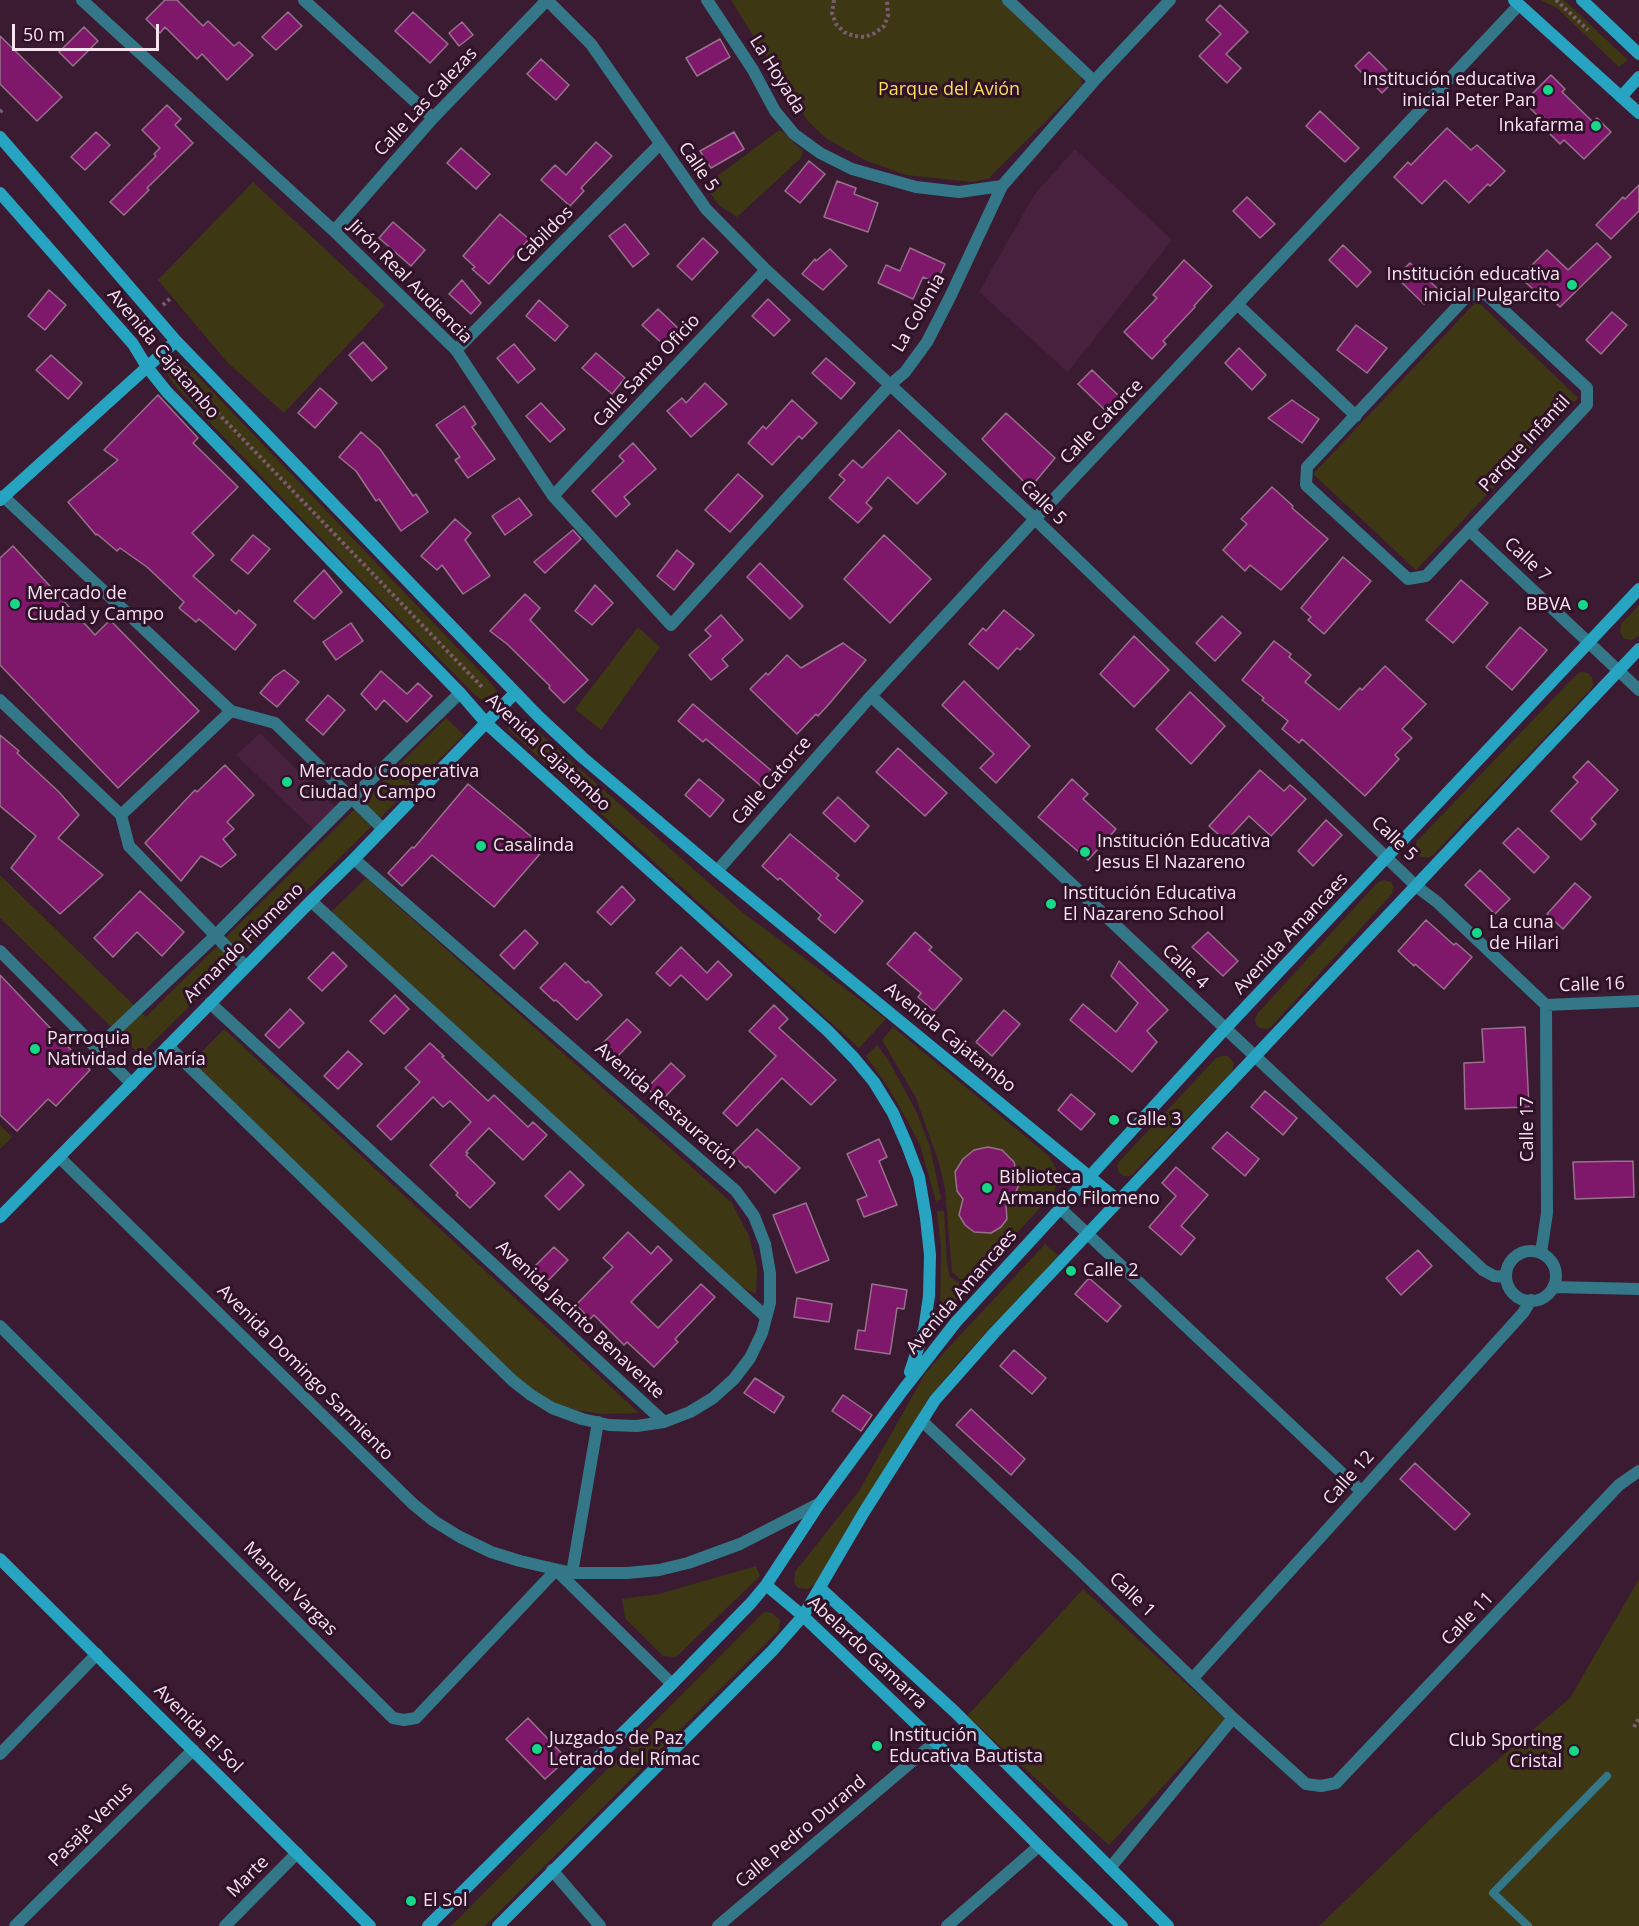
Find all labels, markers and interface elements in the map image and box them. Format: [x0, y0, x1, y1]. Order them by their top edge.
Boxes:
scale bar [15, 12, 162, 50]
text: 50 m [23, 22, 65, 46]
street label: La Hoyada [744, 32, 810, 118]
street label: Calle Las Calezas [370, 43, 482, 161]
place label: Institución educativa inicial Peter Pan [1362, 69, 1536, 112]
park label: Parque del Avión [878, 79, 1020, 101]
marker: Institución educativa inicial Peter Pan [1541, 83, 1555, 97]
place label: Inkafarma [1498, 115, 1584, 137]
marker: Inkafarma [1589, 119, 1603, 133]
street label: Calle 5 [673, 138, 723, 196]
street label: Cabildos [512, 202, 578, 268]
street label: Jirón Real Audiencia [344, 216, 476, 348]
place label: Institución educativa inicial Pulgarcito [1386, 264, 1560, 306]
street label: La Colonia [888, 270, 950, 356]
marker: Institución educativa inicial Pulgarcito [1565, 278, 1579, 292]
street label: Avenida Cajatambo [102, 285, 224, 423]
street label: Calle Santo Oficio [589, 310, 705, 432]
street label: Calle Catorce [1056, 375, 1148, 469]
street label: Parque Infantil [1475, 391, 1575, 497]
street label: Calle 5 [1016, 476, 1070, 530]
street label: Calle 7 [1499, 533, 1555, 587]
place label: Mercado de Ciudad y Campo [27, 583, 164, 626]
place label: BBVA [1526, 594, 1571, 616]
marker: Mercado de Ciudad y Campo [8, 597, 22, 611]
marker: BBVA [1576, 598, 1590, 612]
street label: Avenida Cajatambo [481, 690, 615, 816]
street label: Calle Catorce [728, 732, 816, 830]
place label: Mercado Cooperativa Ciudad y Campo [299, 761, 479, 804]
marker: Mercado Cooperativa Ciudad y Campo [280, 775, 294, 789]
street label: Calle 5 [1367, 812, 1421, 866]
place label: Institución Educativa Jesus El Nazareno [1097, 831, 1270, 874]
place label: Casalinda [493, 835, 574, 857]
marker: Casalinda [474, 839, 488, 853]
marker: Institución Educativa Jesus El Nazareno [1078, 845, 1092, 859]
street label: Avenida Amancaes [1229, 869, 1353, 999]
street label: Armando Filomeno [180, 879, 308, 1007]
place label: Institución Educativa El Nazareno School [1063, 883, 1236, 926]
marker: Institución Educativa El Nazareno School [1044, 897, 1058, 911]
place label: La cuna de Hilari [1489, 912, 1559, 954]
marker: La cuna de Hilari [1470, 926, 1484, 940]
street label: Calle 4 [1157, 940, 1213, 994]
street label: Calle 16 [1559, 973, 1625, 997]
street label: Avenida Cajatambo [880, 978, 1020, 1098]
place label: Parroquia Natividad de María [47, 1028, 206, 1070]
street label: Avenida Restauración [590, 1038, 742, 1174]
marker: Parroquia Natividad de María [28, 1042, 42, 1056]
street label: Calle 17 [1517, 1096, 1539, 1162]
place label: Calle 3 [1126, 1109, 1182, 1131]
marker: Calle 3 [1107, 1113, 1121, 1127]
place label: Biblioteca Armando Filomeno [999, 1167, 1160, 1210]
marker: Biblioteca Armando Filomeno [980, 1181, 994, 1195]
street label: Avenida Amancaes [902, 1225, 1022, 1359]
street label: Avenida Jacinto Benavente [491, 1236, 669, 1404]
place label: Calle 2 [1083, 1260, 1139, 1282]
marker: Calle 2 [1064, 1264, 1078, 1278]
street label: Avenida Domingo Sarmiento [213, 1281, 397, 1465]
street label: Calle 12 [1319, 1446, 1379, 1510]
street label: Manuel Vargas [239, 1538, 341, 1640]
street label: Calle 1 [1105, 1568, 1159, 1622]
street label: Calle 11 [1437, 1588, 1499, 1650]
street label: Abelardo Gamarra [803, 1592, 931, 1714]
street label: Avenida El Sol [149, 1680, 247, 1778]
place label: Institución Educativa Bautista [889, 1725, 1043, 1768]
place label: Juzgados de Paz Letrado del Rímac [549, 1728, 700, 1770]
place label: Club Sporting Cristal [1449, 1730, 1562, 1772]
marker: Institución Educativa Bautista [870, 1739, 884, 1753]
marker: Juzgados de Paz Letrado del Rímac [530, 1742, 544, 1756]
marker: Club Sporting Cristal [1567, 1744, 1581, 1758]
street label: Calle Pedro Durand [731, 1771, 871, 1893]
street label: Pasaje Venus [44, 1778, 138, 1872]
street label: Marte [223, 1852, 273, 1902]
place label: El Sol [423, 1890, 467, 1912]
marker: El Sol [404, 1894, 418, 1908]

